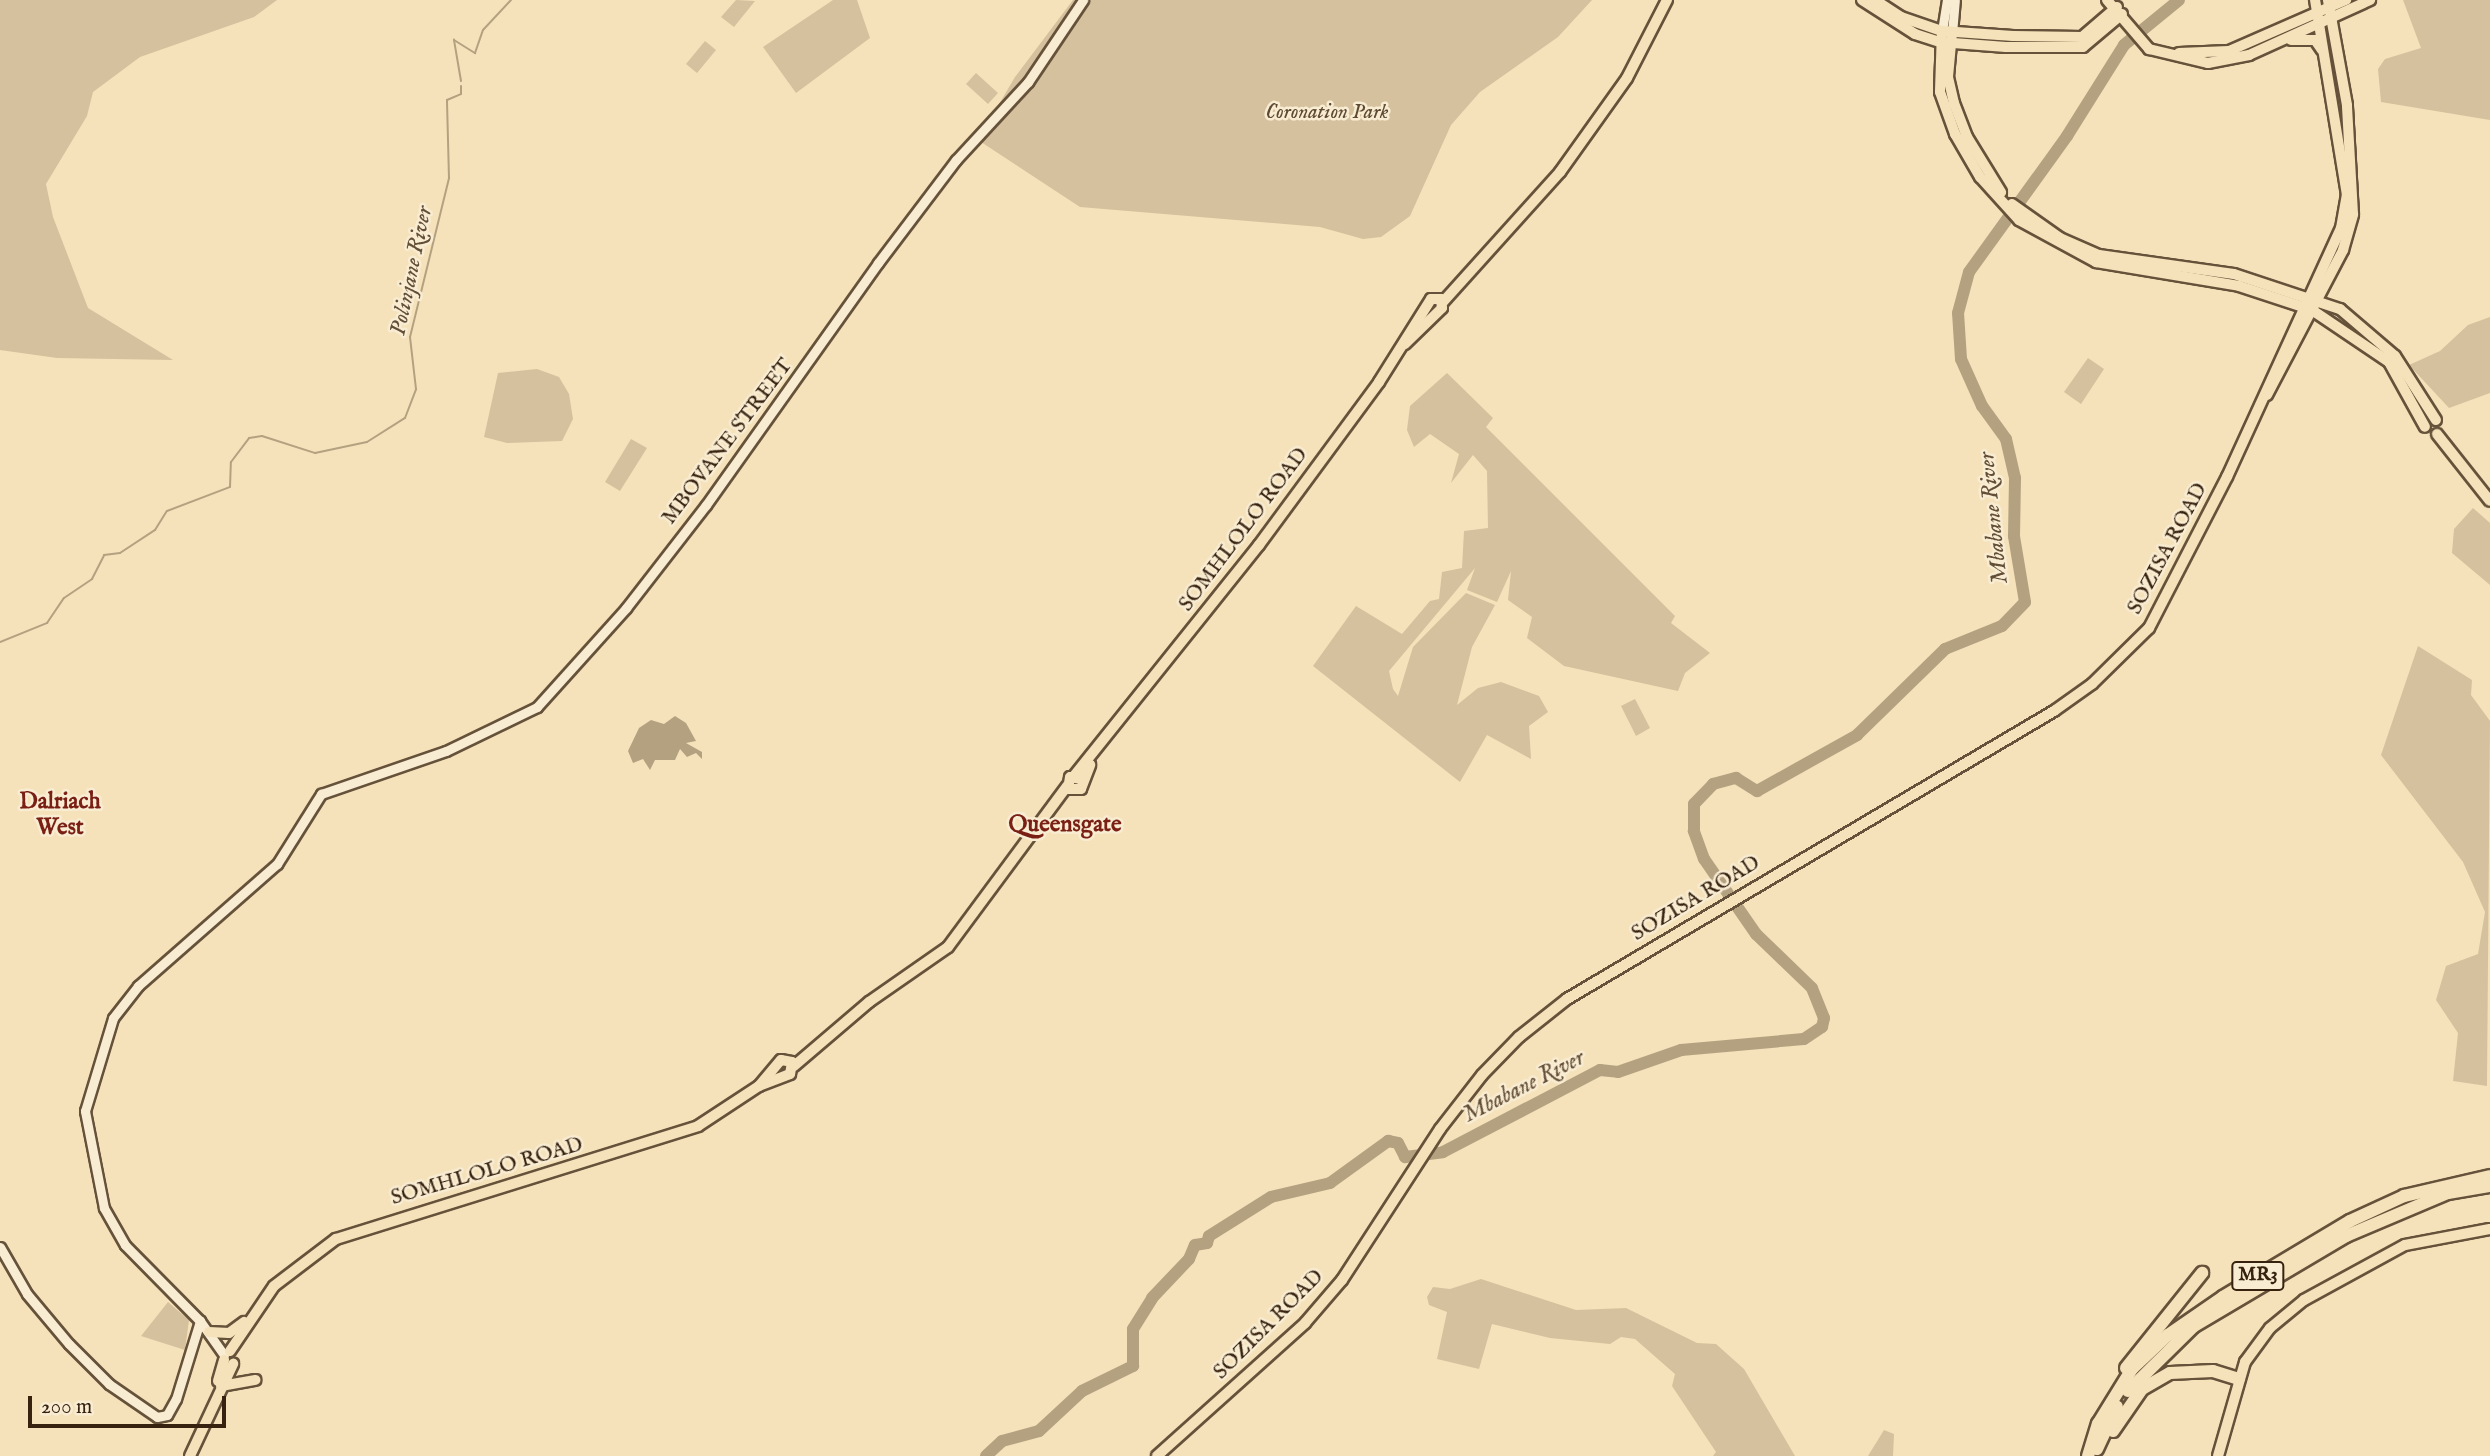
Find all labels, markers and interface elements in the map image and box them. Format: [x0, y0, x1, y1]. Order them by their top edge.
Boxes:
park label: Coronation Park [1265, 100, 1389, 126]
water label: Polinjane River [385, 204, 439, 338]
street label: MBOVANE STREET [657, 354, 799, 530]
street label: SOMHLOLO ROAD [1174, 443, 1314, 617]
water label: Mbabane River [1973, 451, 2015, 585]
street label: SOZISA ROAD [2123, 479, 2213, 619]
district label: Dalriach West [19, 788, 101, 842]
district label: Queensgate [1008, 811, 1122, 839]
street label: SOZISA ROAD [1627, 851, 1765, 947]
water label: Mbabane River [1459, 1045, 1589, 1129]
street label: SOMHLOLO ROAD [388, 1133, 586, 1211]
road number: MR3 [2230, 1260, 2286, 1292]
street label: SOZISA ROAD [1209, 1265, 1329, 1385]
scale bar [32, 1382, 229, 1426]
text: 200 m [41, 1394, 92, 1421]

